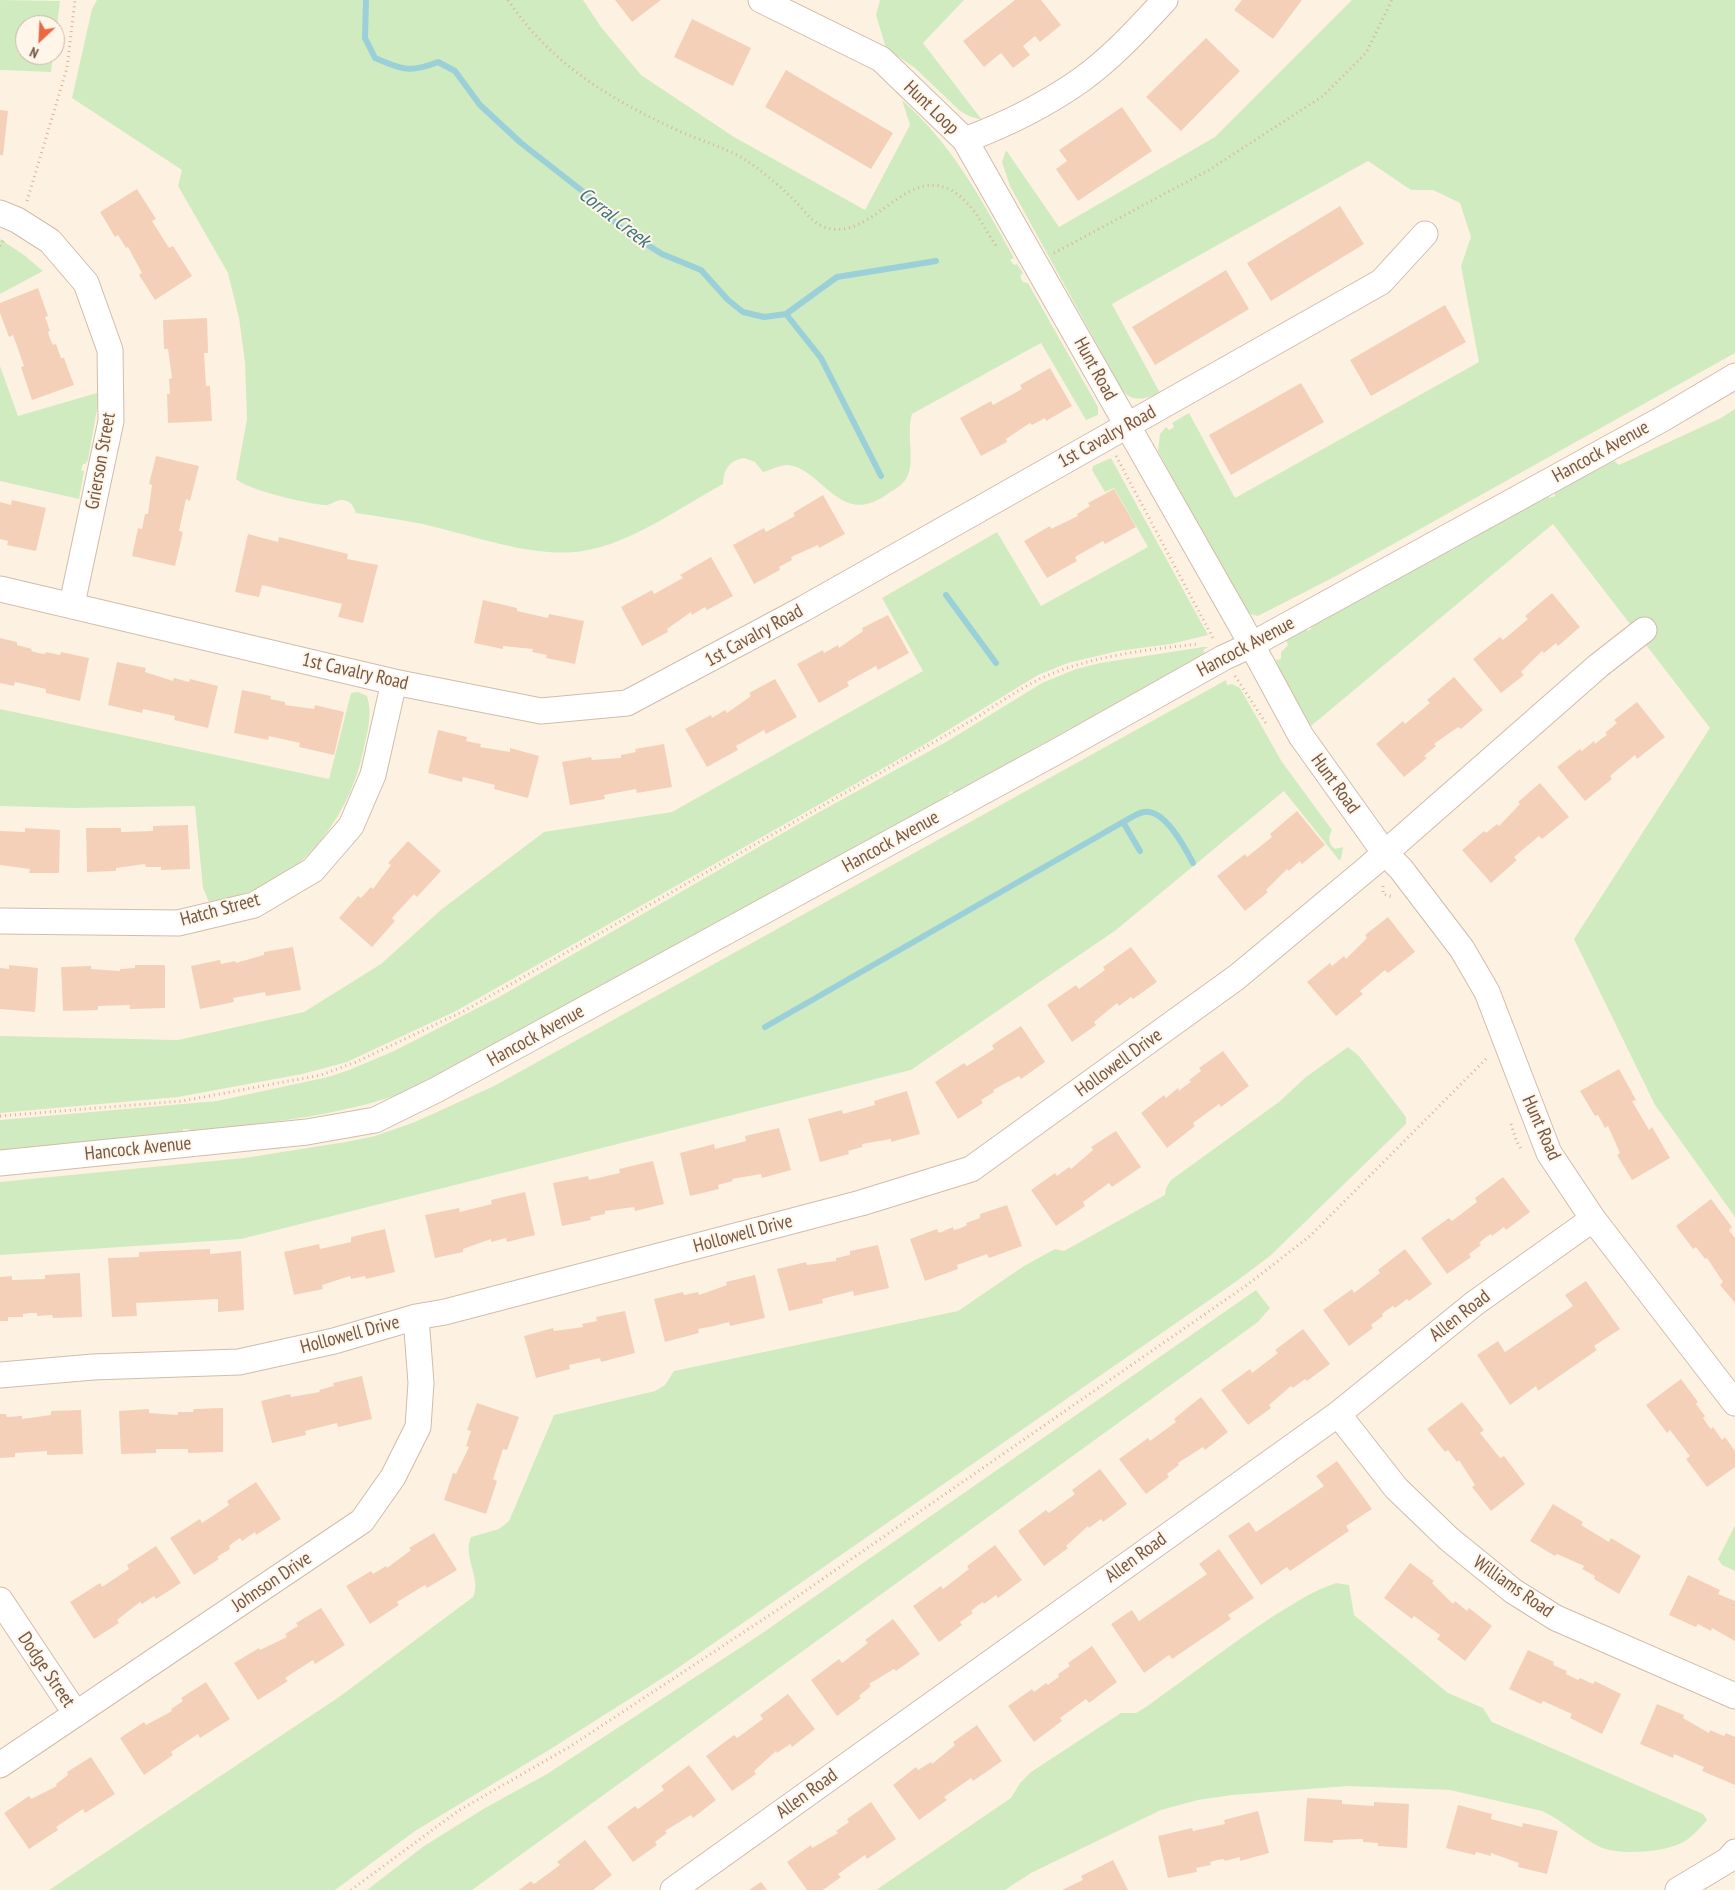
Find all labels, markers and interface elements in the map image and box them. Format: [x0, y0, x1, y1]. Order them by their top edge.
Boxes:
north arrow [15, 15, 65, 65]
text: N [27, 43, 41, 62]
street label: Hunt Loop [899, 76, 963, 140]
water label: Corral Creek [574, 183, 654, 253]
street label: Hunt Road [1068, 334, 1122, 404]
street label: 1st Cavalry Road [1054, 401, 1160, 473]
street label: Grierson Street [81, 411, 121, 511]
street label: Hancock Avenue [1549, 416, 1653, 488]
street label: 1st Cavalry Road [701, 600, 807, 672]
street label: Hancock Avenue [1193, 612, 1299, 682]
street label: 1st Cavalry Road [300, 649, 410, 695]
street label: Hunt Road [1306, 750, 1364, 818]
street label: Hancock Avenue [839, 806, 943, 878]
street label: Hatch Street [178, 888, 262, 932]
street label: Hancock Avenue [484, 1000, 588, 1072]
street label: Hollowell Drive [1071, 1024, 1167, 1102]
street label: Hunt Road [1517, 1092, 1565, 1164]
street label: Hancock Avenue [84, 1132, 192, 1166]
street label: Hollowell Drive [691, 1210, 795, 1258]
street label: Allen Road [1425, 1285, 1495, 1347]
street label: Hollowell Drive [298, 1311, 402, 1359]
street label: Allen Road [1101, 1528, 1171, 1588]
street label: Johnson Drive [228, 1547, 316, 1617]
street label: Williams Road [1468, 1551, 1558, 1623]
street label: Dodge Street [13, 1628, 79, 1712]
street label: Allen Road [772, 1764, 842, 1824]

